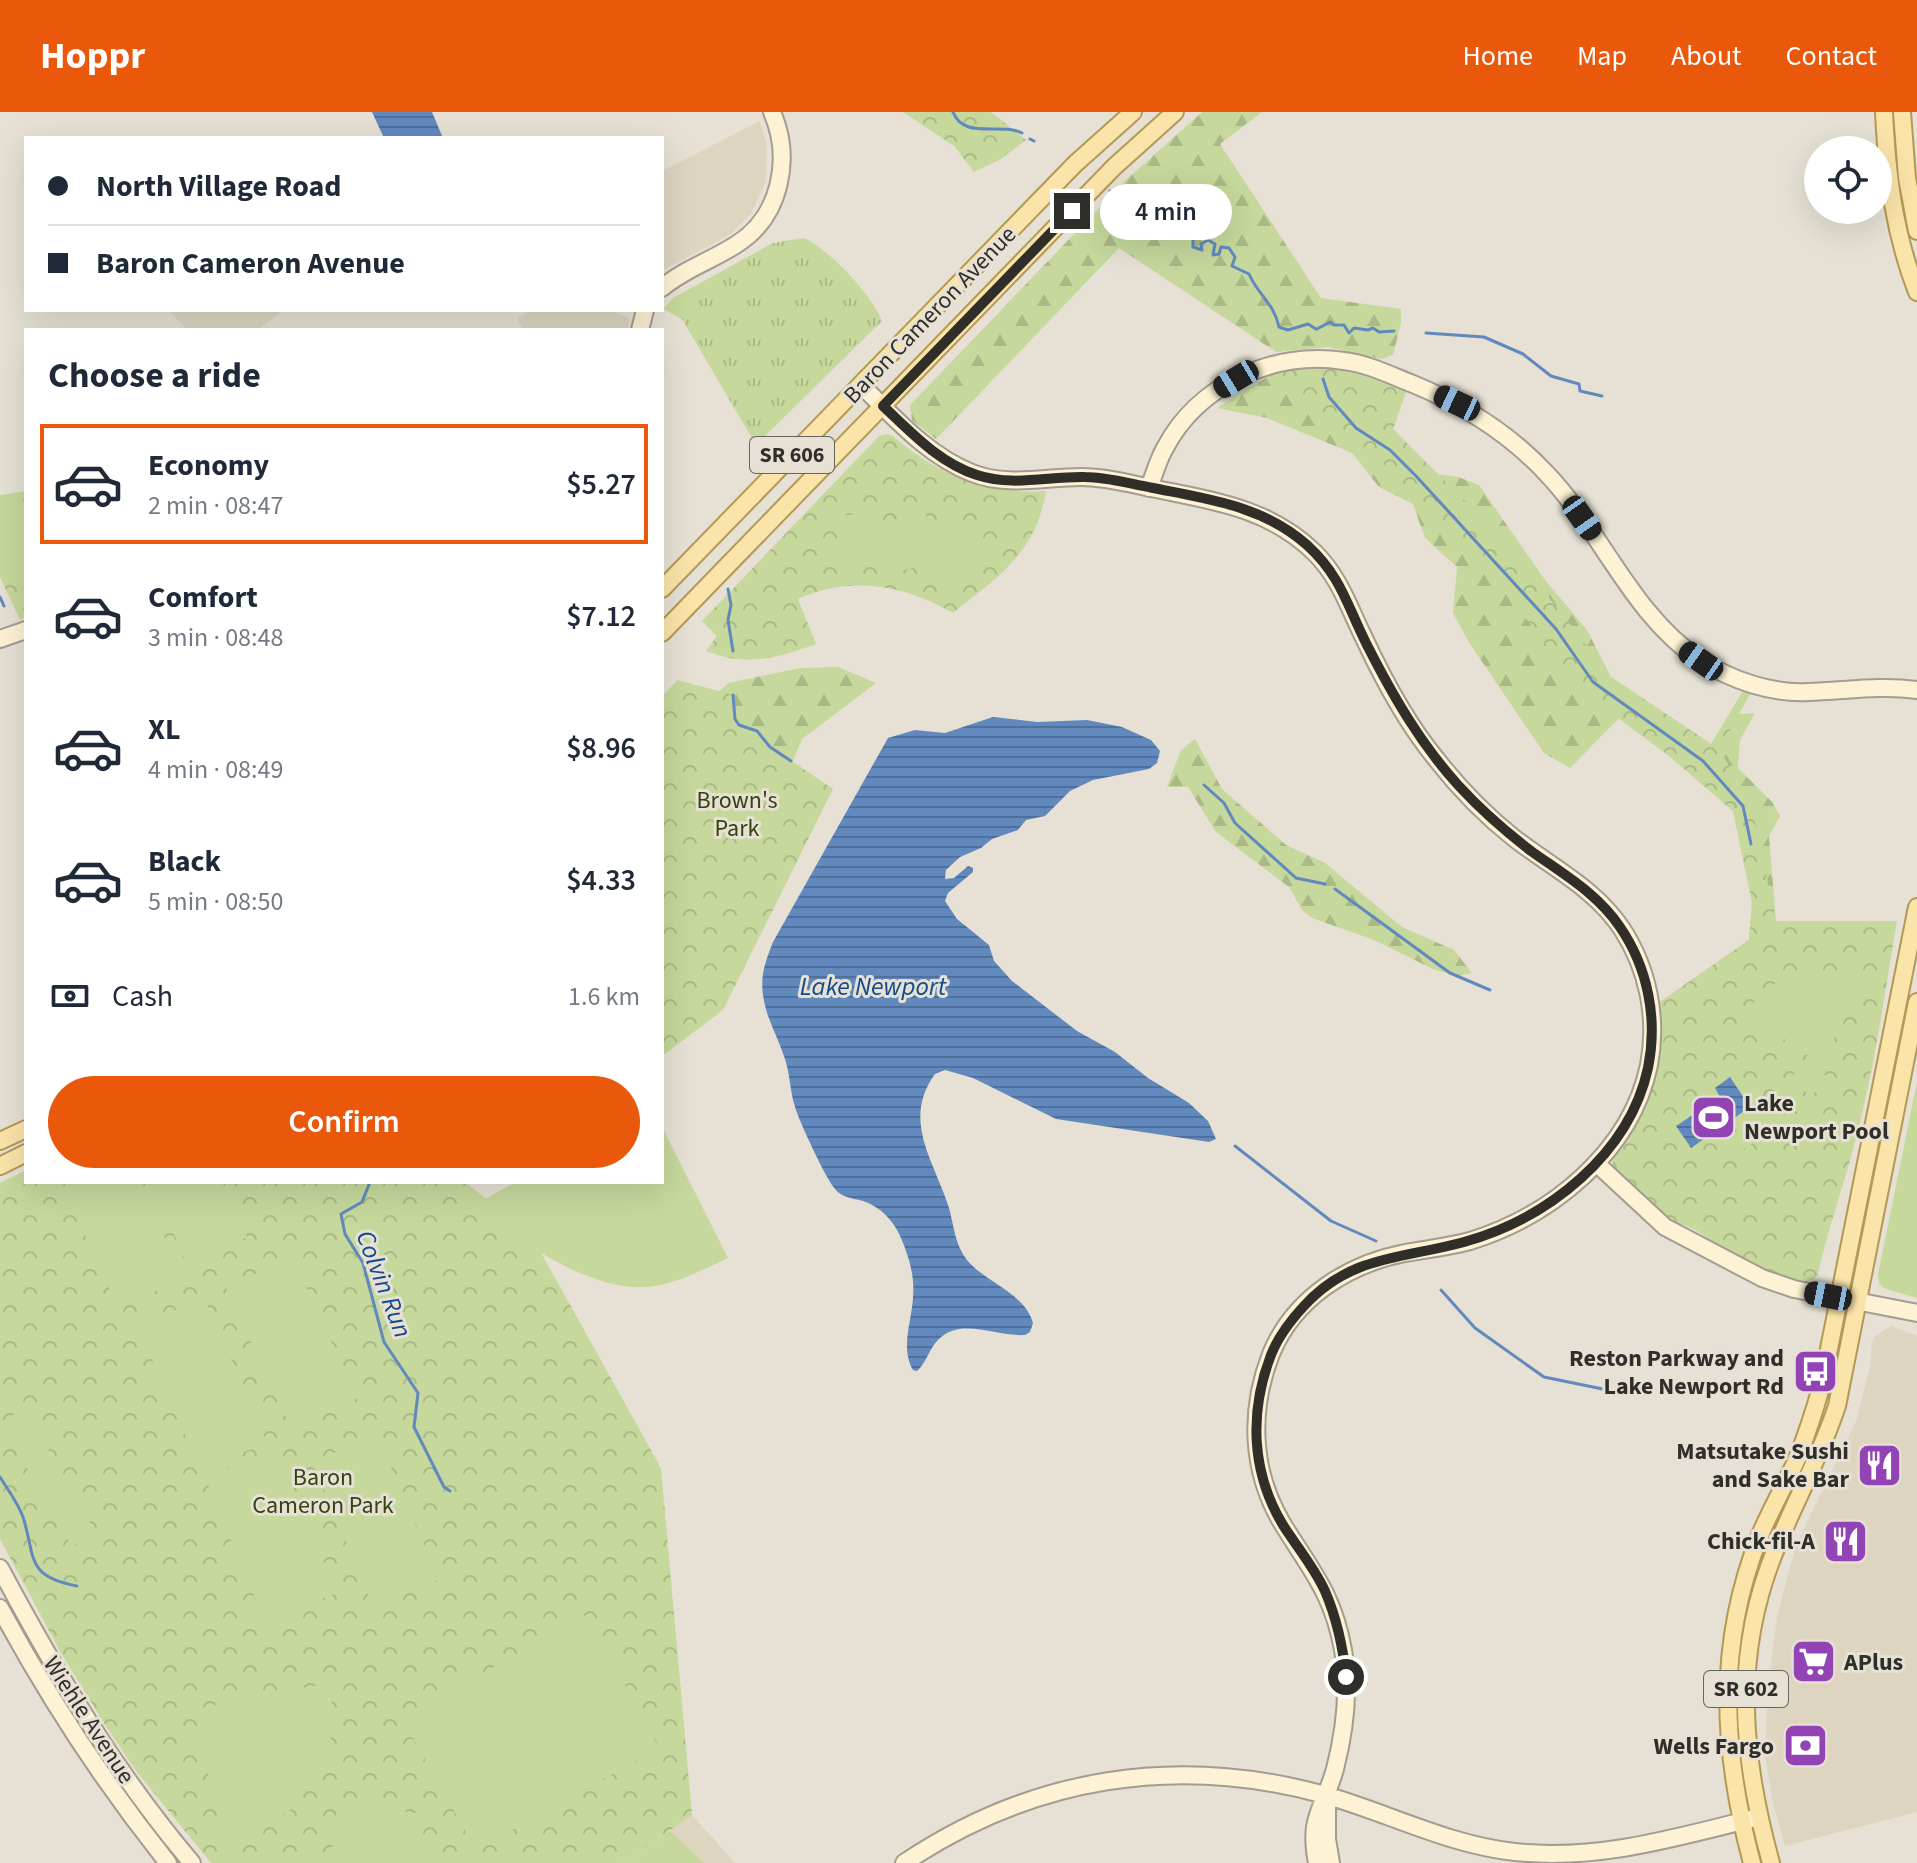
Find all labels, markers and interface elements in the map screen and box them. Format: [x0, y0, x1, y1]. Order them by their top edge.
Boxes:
text: Hoppr [40, 29, 145, 83]
text: Home [1462, 36, 1533, 76]
text: Map [1577, 36, 1627, 76]
text: About [1671, 36, 1742, 76]
text: Contact [1786, 36, 1877, 76]
map controls [1804, 136, 1892, 224]
button: locate [1804, 136, 1892, 224]
text: North Village Road [96, 165, 342, 208]
callout: 4 min [1100, 183, 1232, 239]
route end [1054, 193, 1090, 229]
text: 4 min [1135, 193, 1197, 230]
street label: Baron Cameron Avenue [836, 218, 1024, 412]
text: Baron Cameron Avenue [96, 242, 405, 285]
text: Choose a ride [48, 350, 261, 401]
car [1209, 356, 1263, 402]
car [1430, 382, 1484, 424]
road number: SR 606 [750, 437, 834, 473]
text: Economy [148, 444, 269, 487]
icon: car [52, 448, 124, 520]
text: $5.27 [566, 463, 636, 506]
text: 2 min · 08:47 [148, 487, 283, 524]
car [1558, 491, 1606, 545]
text: Comfort [148, 576, 258, 619]
icon: car [52, 580, 124, 652]
text: $7.12 [566, 595, 636, 638]
text: 3 min · 08:48 [148, 619, 283, 656]
car [1674, 637, 1728, 685]
text: XL [148, 708, 181, 751]
icon: car [52, 712, 124, 784]
text: $8.96 [566, 727, 636, 770]
text: 4 min · 08:49 [148, 751, 283, 788]
park label: Brown's Park [696, 783, 778, 846]
text: Black [148, 840, 221, 883]
icon: car [52, 844, 124, 916]
text: $4.33 [566, 859, 636, 902]
text: 5 min · 08:50 [148, 883, 283, 920]
water label: Lake Newport [800, 968, 947, 1005]
icon: cash [48, 974, 92, 1018]
text: Cash [112, 975, 173, 1018]
text: 1.6 km [568, 978, 640, 1015]
button: Confirm [48, 1076, 640, 1168]
place label: Lake Newport Pool [1744, 1086, 1889, 1149]
sports icon: Lake Newport Pool [1689, 1093, 1737, 1141]
water label: Colvin Run [347, 1225, 421, 1343]
car [1802, 1280, 1854, 1312]
place label: Reston Parkway and Lake Newport Rd [1569, 1341, 1784, 1404]
bus stop icon: Reston Parkway and Lake Newport Rd [1791, 1348, 1839, 1396]
place label: Matsutake Sushi and Sake Bar [1676, 1434, 1849, 1497]
restaurant icon: Matsutake Sushi and Sake Bar [1856, 1441, 1904, 1489]
park label: Baron Cameron Park [252, 1460, 394, 1523]
restaurant icon: Chick-fil-A [1822, 1517, 1870, 1565]
place label: Chick-fil-A [1707, 1524, 1815, 1559]
supermarket icon: APlus [1789, 1638, 1837, 1686]
place label: APlus [1843, 1645, 1903, 1680]
street label: Wiehle Avenue [34, 1649, 144, 1791]
route start [1328, 1659, 1364, 1695]
road number: SR 602 [1704, 1671, 1788, 1707]
bank icon: Wells Fargo [1781, 1722, 1829, 1770]
place label: Wells Fargo [1654, 1729, 1774, 1764]

